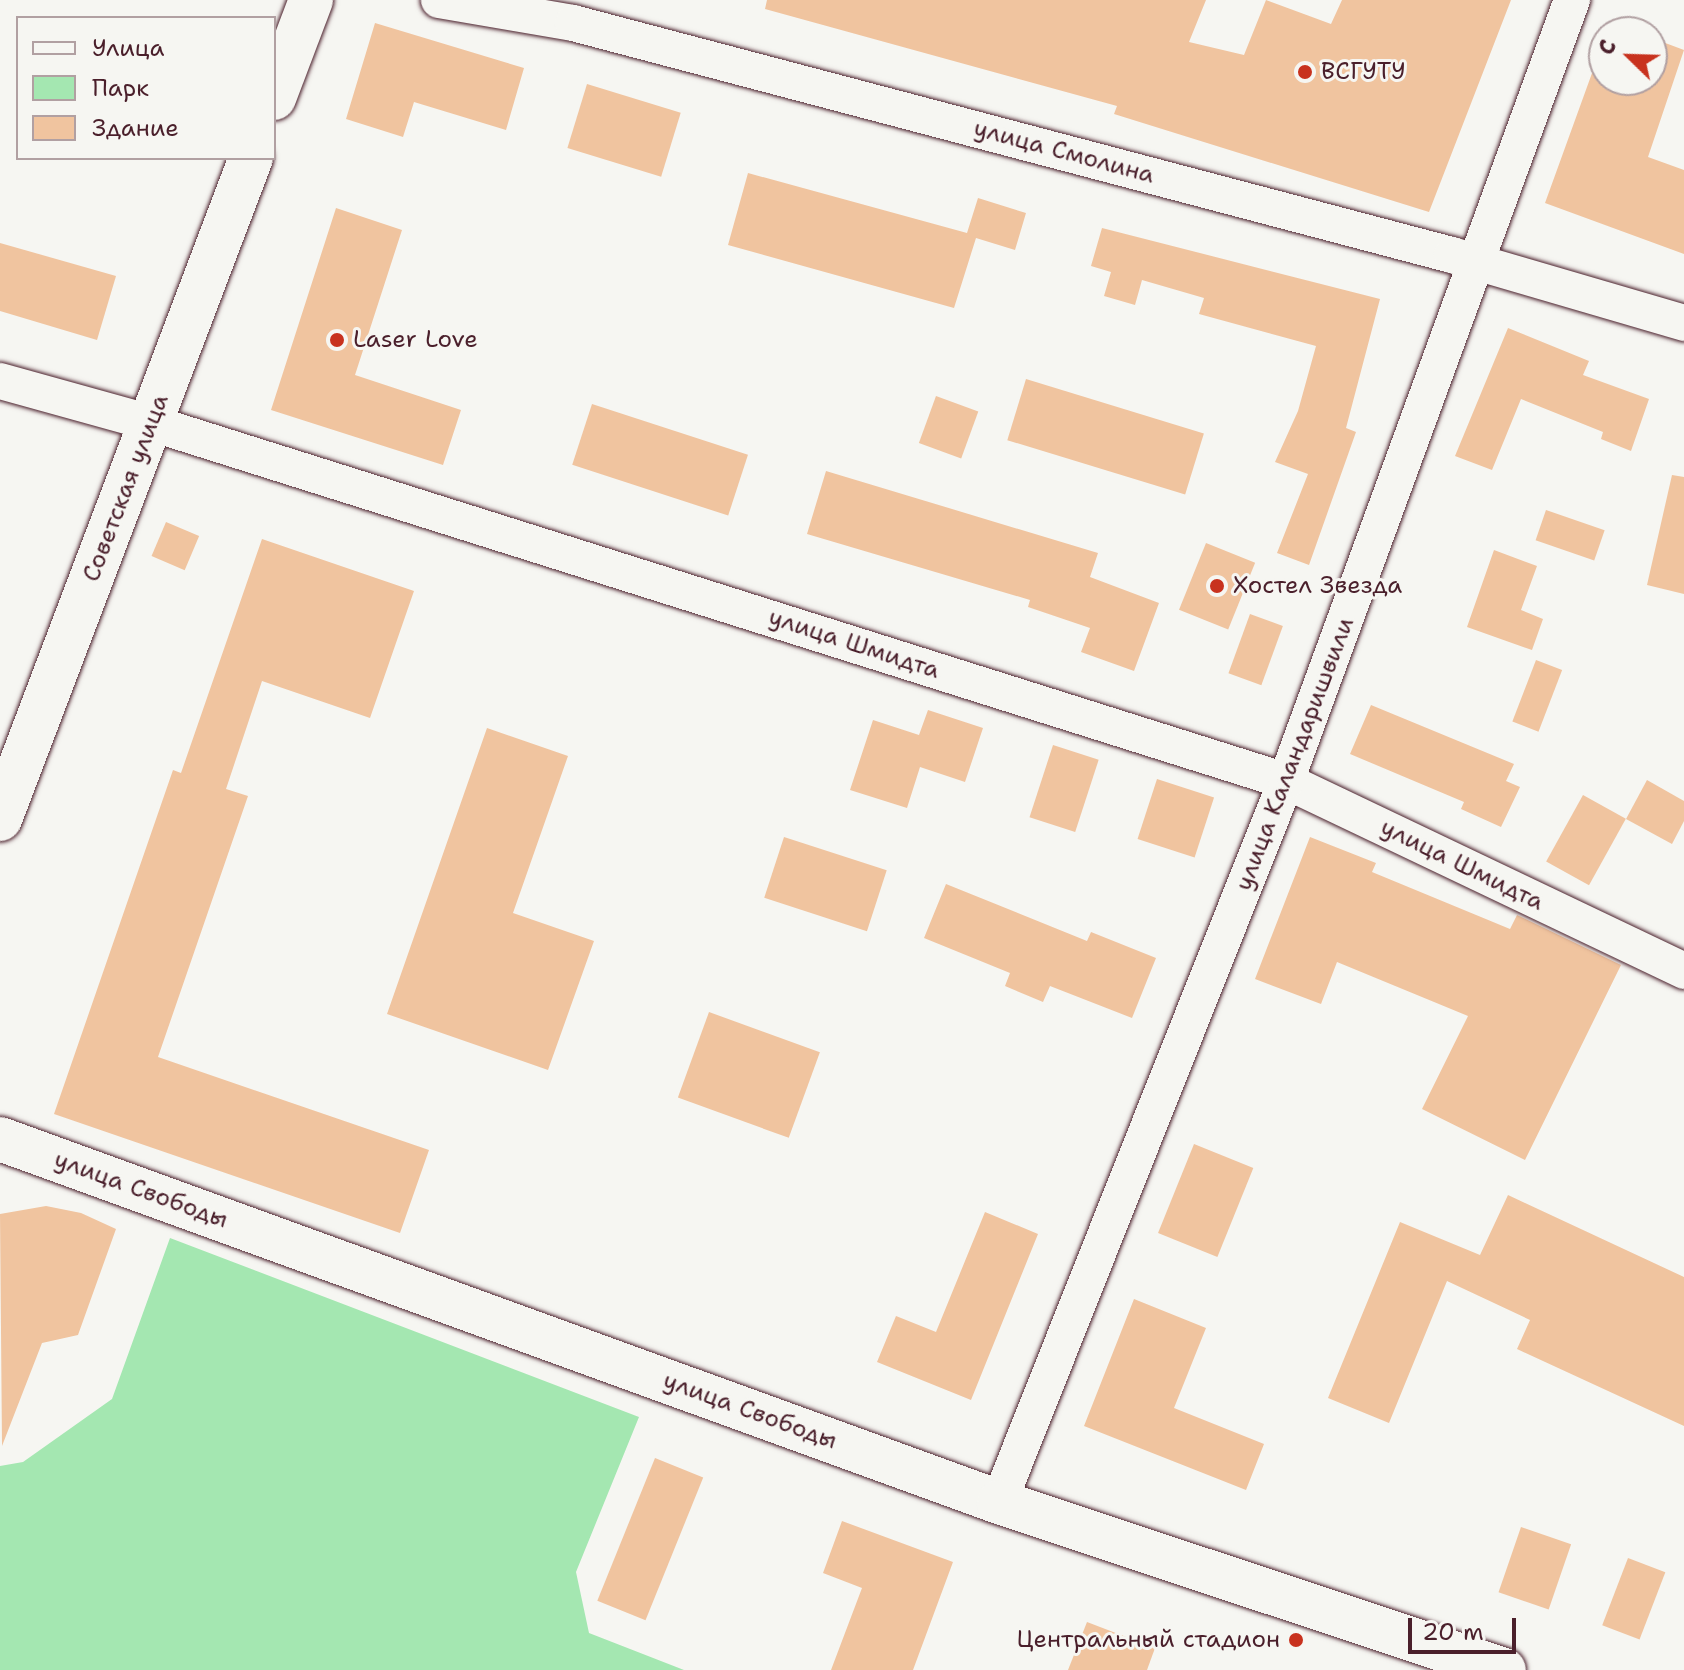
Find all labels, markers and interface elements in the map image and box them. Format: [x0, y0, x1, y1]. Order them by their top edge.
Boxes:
legend [16, 16, 276, 160]
north arrow [1588, 16, 1668, 96]
text: Улица [92, 32, 165, 64]
text: С [1591, 35, 1623, 59]
place label: ВСГУТУ [1321, 58, 1406, 86]
marker: ВСГУТУ [1296, 63, 1314, 81]
text: Парк [92, 72, 149, 104]
text: Здание [92, 112, 179, 144]
street label: улица Смолина [971, 114, 1157, 190]
place label: Laser Love [353, 326, 478, 354]
marker: Laser Love [328, 331, 346, 349]
street label: Советская улица [77, 390, 175, 586]
place label: Хостел Звезда [1233, 572, 1402, 600]
marker: Хостел Звезда [1208, 577, 1226, 595]
street label: улица Шмидта [765, 603, 943, 685]
street label: улица Каландаришвили [1230, 613, 1360, 895]
street label: улица Шмидта [1376, 813, 1548, 917]
street label: улица Свободы [50, 1145, 232, 1235]
street label: улица Свободы [659, 1366, 841, 1456]
scale bar [1412, 1602, 1520, 1652]
text: 20 m [1422, 1616, 1484, 1648]
place label: Центральный стадион [1017, 1626, 1280, 1654]
marker: Центральный стадион [1287, 1631, 1305, 1649]

